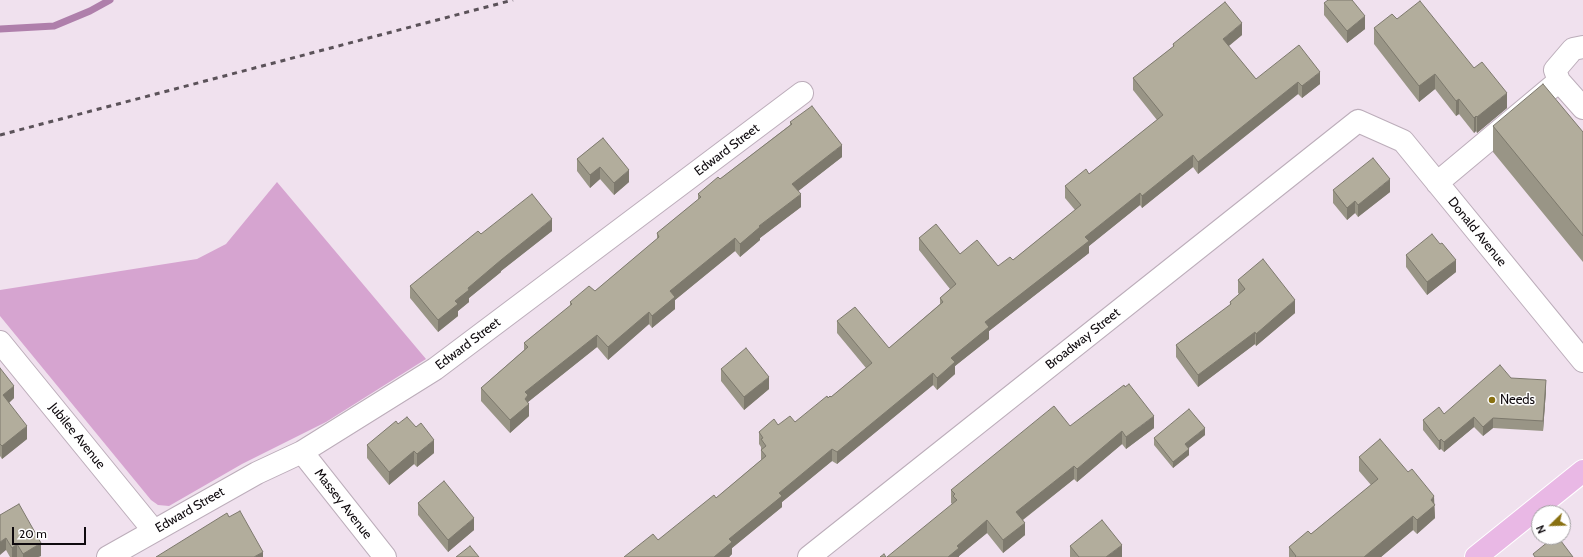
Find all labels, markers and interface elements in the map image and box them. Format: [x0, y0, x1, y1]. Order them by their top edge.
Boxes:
street label: Edward Street [691, 121, 763, 179]
street label: Donald Avenue [1444, 194, 1510, 270]
street label: Broadway Street [1043, 305, 1123, 373]
street label: Edward Street [432, 315, 504, 373]
place label: Needs [1500, 392, 1535, 408]
marker: Needs [1487, 395, 1497, 405]
street label: Jubilee Avenue [46, 400, 108, 472]
street label: Massey Avenue [311, 466, 375, 542]
street label: Edward Street [153, 484, 227, 536]
north arrow [1531, 505, 1571, 545]
scale bar [14, 519, 88, 545]
text: N [1533, 523, 1549, 536]
text: 20 m [19, 526, 47, 541]

